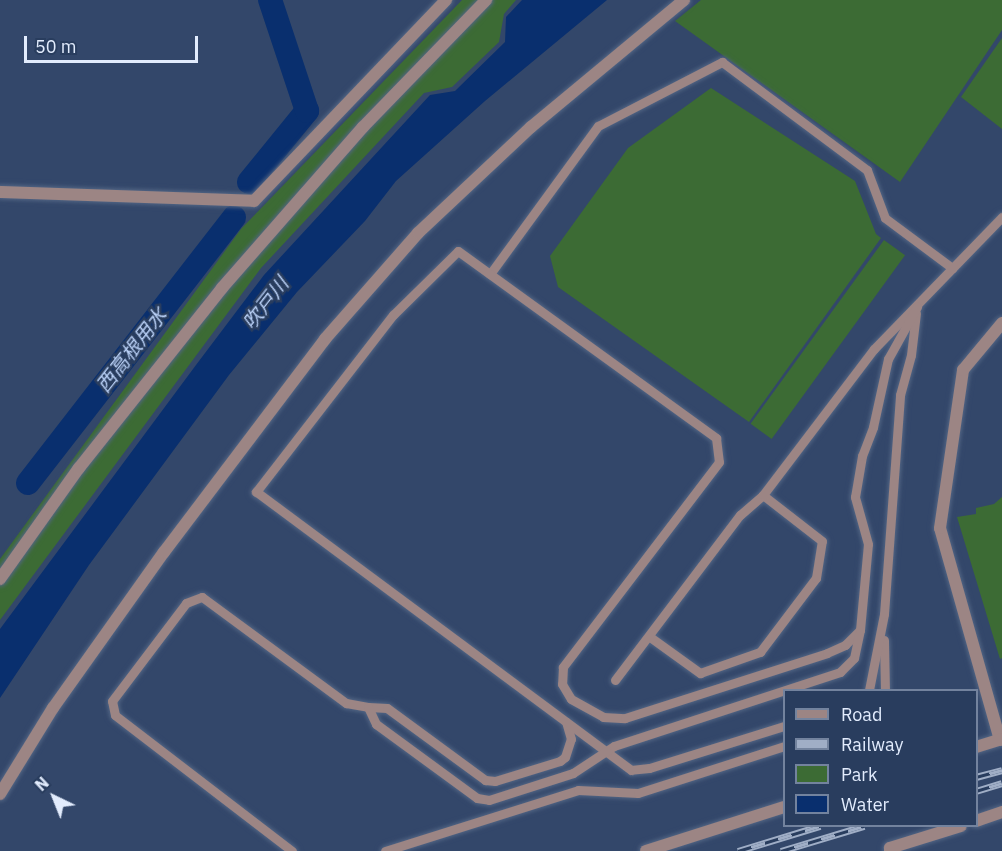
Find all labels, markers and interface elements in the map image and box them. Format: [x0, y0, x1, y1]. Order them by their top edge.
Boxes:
scale bar [27, 24, 201, 62]
text: 50 m [35, 35, 77, 58]
water label: 吹戸川 [237, 272, 293, 334]
water label: 西高根用水 [91, 303, 171, 397]
legend [783, 689, 978, 827]
text: Road [841, 703, 882, 726]
text: Railway [841, 733, 903, 756]
text: Park [841, 763, 877, 786]
north arrow [24, 767, 84, 827]
text: N [31, 773, 53, 795]
text: Water [841, 793, 889, 816]

